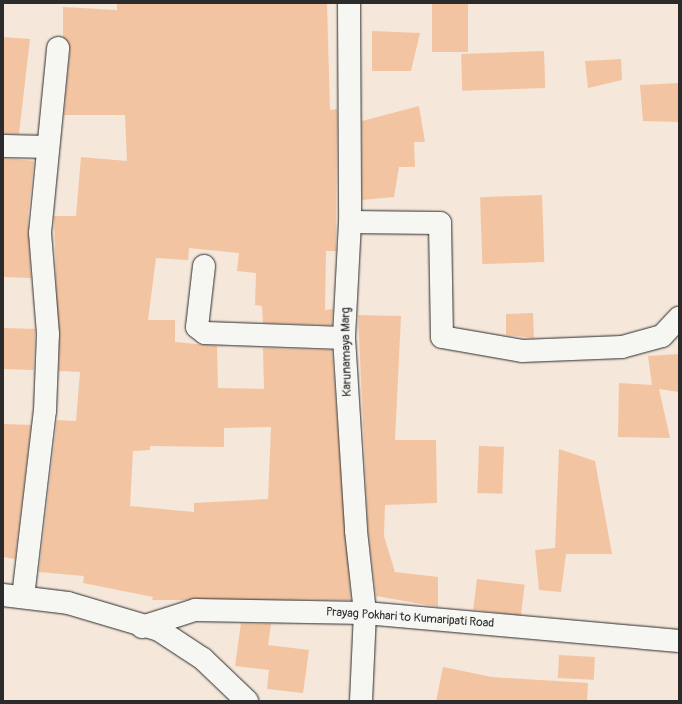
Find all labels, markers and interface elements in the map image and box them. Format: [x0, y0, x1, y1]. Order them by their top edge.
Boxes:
street label: Karunamaya Marg [339, 307, 355, 397]
street label: Prayag Pokhari to Kumaripati Road [325, 605, 495, 631]

